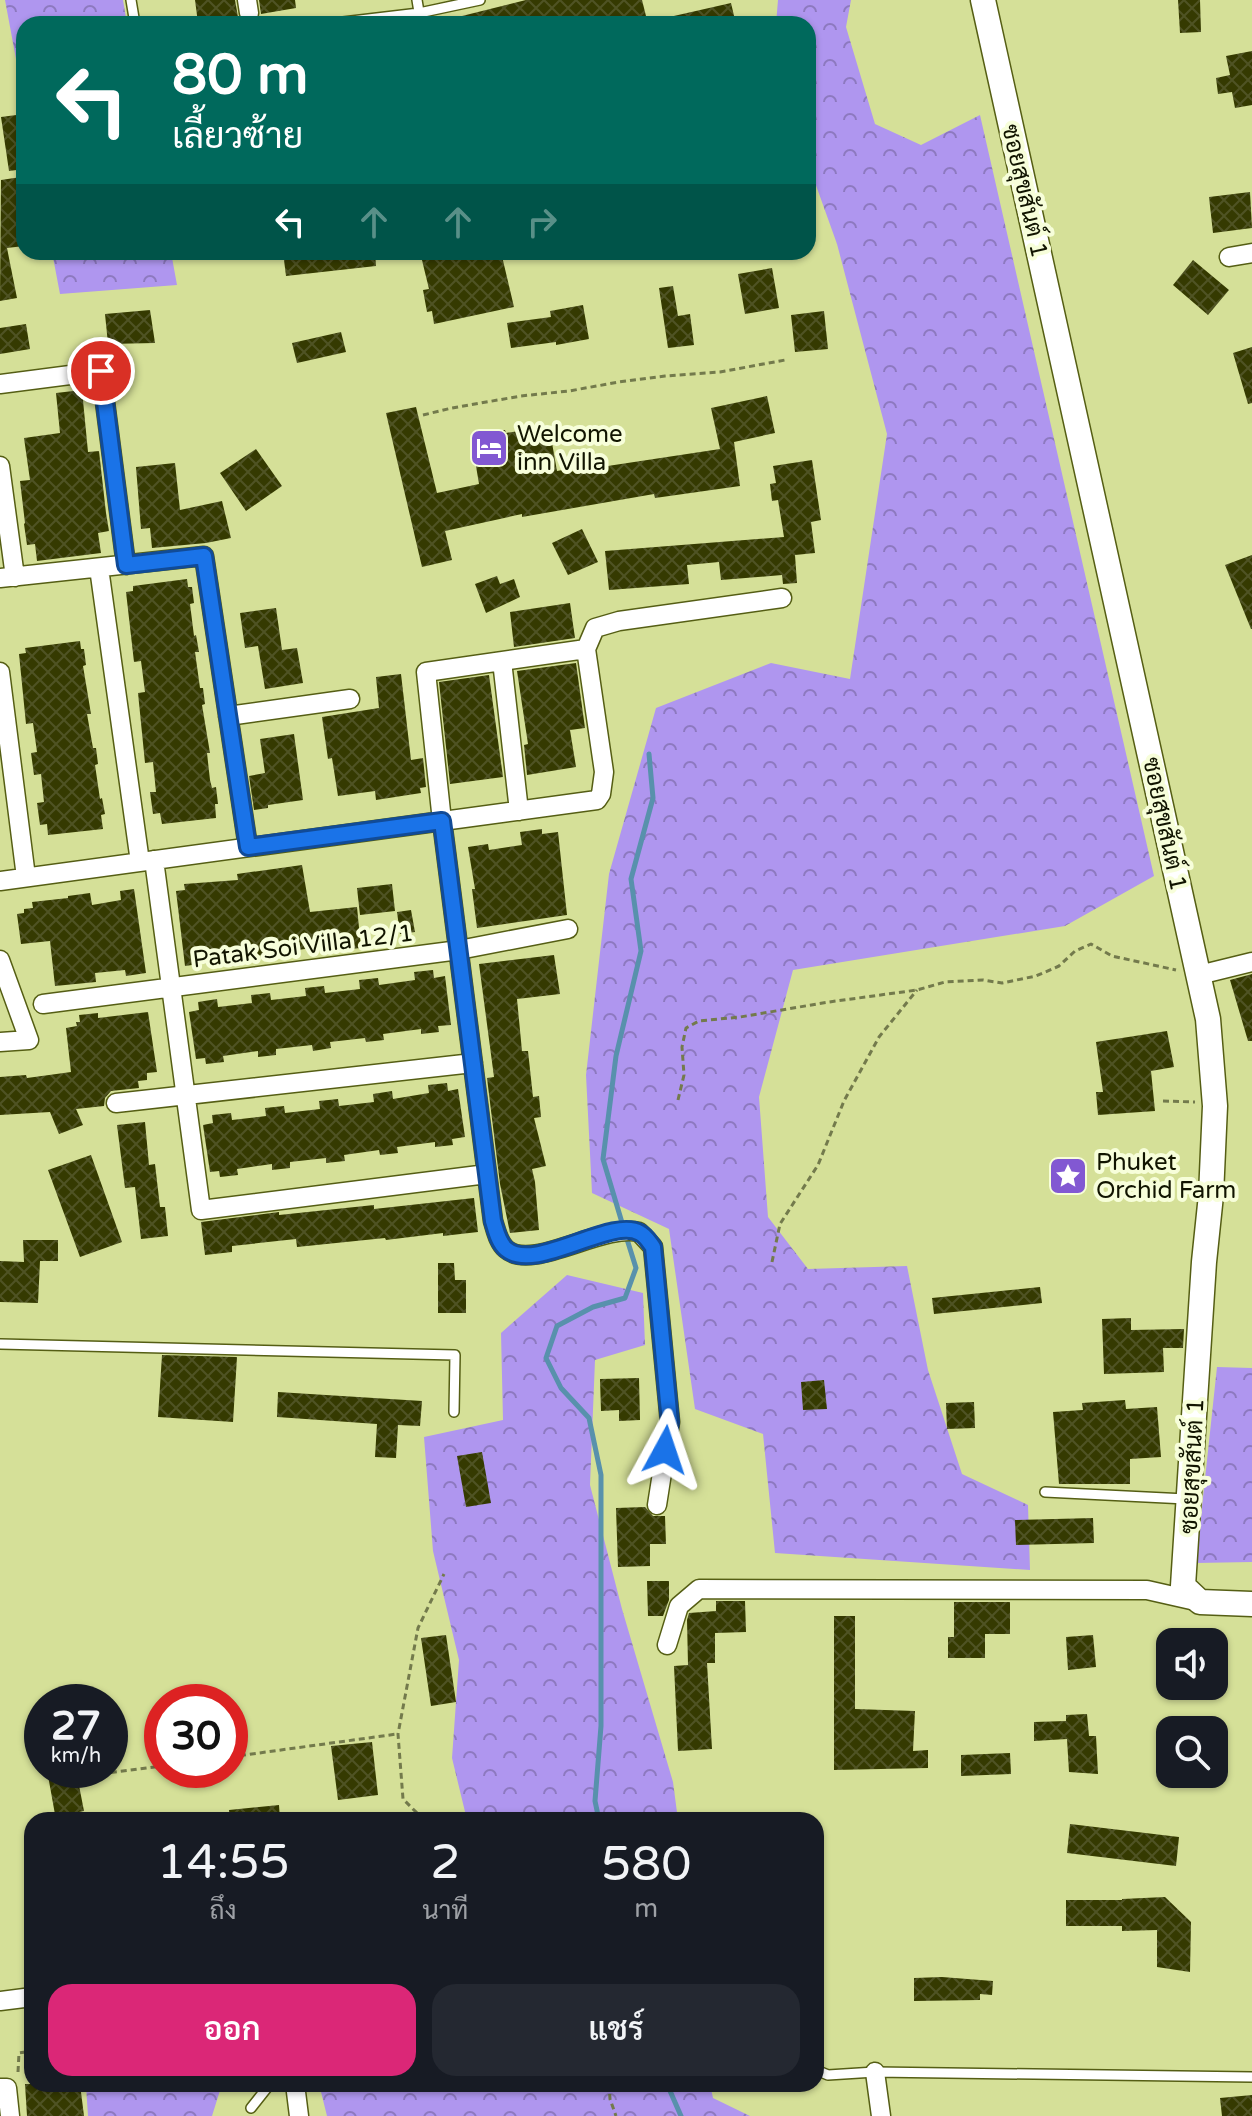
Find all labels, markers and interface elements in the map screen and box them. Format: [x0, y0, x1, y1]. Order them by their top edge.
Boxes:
text: 80 m [172, 42, 308, 109]
icon: left [40, 48, 144, 152]
text: เลี้ยวซ้าย [172, 115, 303, 158]
street label: ซอยสุขสันต์ 1 [994, 121, 1056, 261]
icon: left [268, 200, 312, 244]
icon: ahead [352, 200, 396, 244]
icon: ahead [436, 200, 480, 244]
icon: right [520, 200, 564, 244]
pin [67, 337, 135, 405]
icon: arrive [79, 349, 123, 393]
place label: Welcome inn Villa [517, 420, 623, 477]
hotel icon: Welcome inn Villa [468, 427, 510, 469]
street label: ซอยสุขสันต์ 1 [1135, 754, 1195, 894]
street label: Patak Soi Villa 12/1 [191, 919, 415, 974]
place label: Phuket Orchid Farm [1096, 1148, 1236, 1205]
place icon: Phuket Orchid Farm [1047, 1155, 1089, 1197]
street label: ซอยสุขสันต์ 1 [1172, 1397, 1212, 1535]
position arrow [623, 1408, 707, 1492]
map controls [1156, 1628, 1228, 1788]
button: sound [1156, 1628, 1228, 1700]
speed limit sign: 30 [144, 1684, 248, 1788]
text: 27 [51, 1702, 101, 1750]
button: search [1156, 1716, 1228, 1788]
text: km/h [51, 1744, 101, 1768]
text: 14:55 [157, 1834, 290, 1892]
text: 2 [430, 1834, 460, 1892]
text: 580 [601, 1836, 691, 1894]
text: m [634, 1893, 658, 1924]
text: ถึง [210, 1895, 237, 1926]
text: นาที [422, 1895, 468, 1926]
button: ออก [48, 1984, 416, 2076]
button: แชร์ [432, 1984, 800, 2076]

